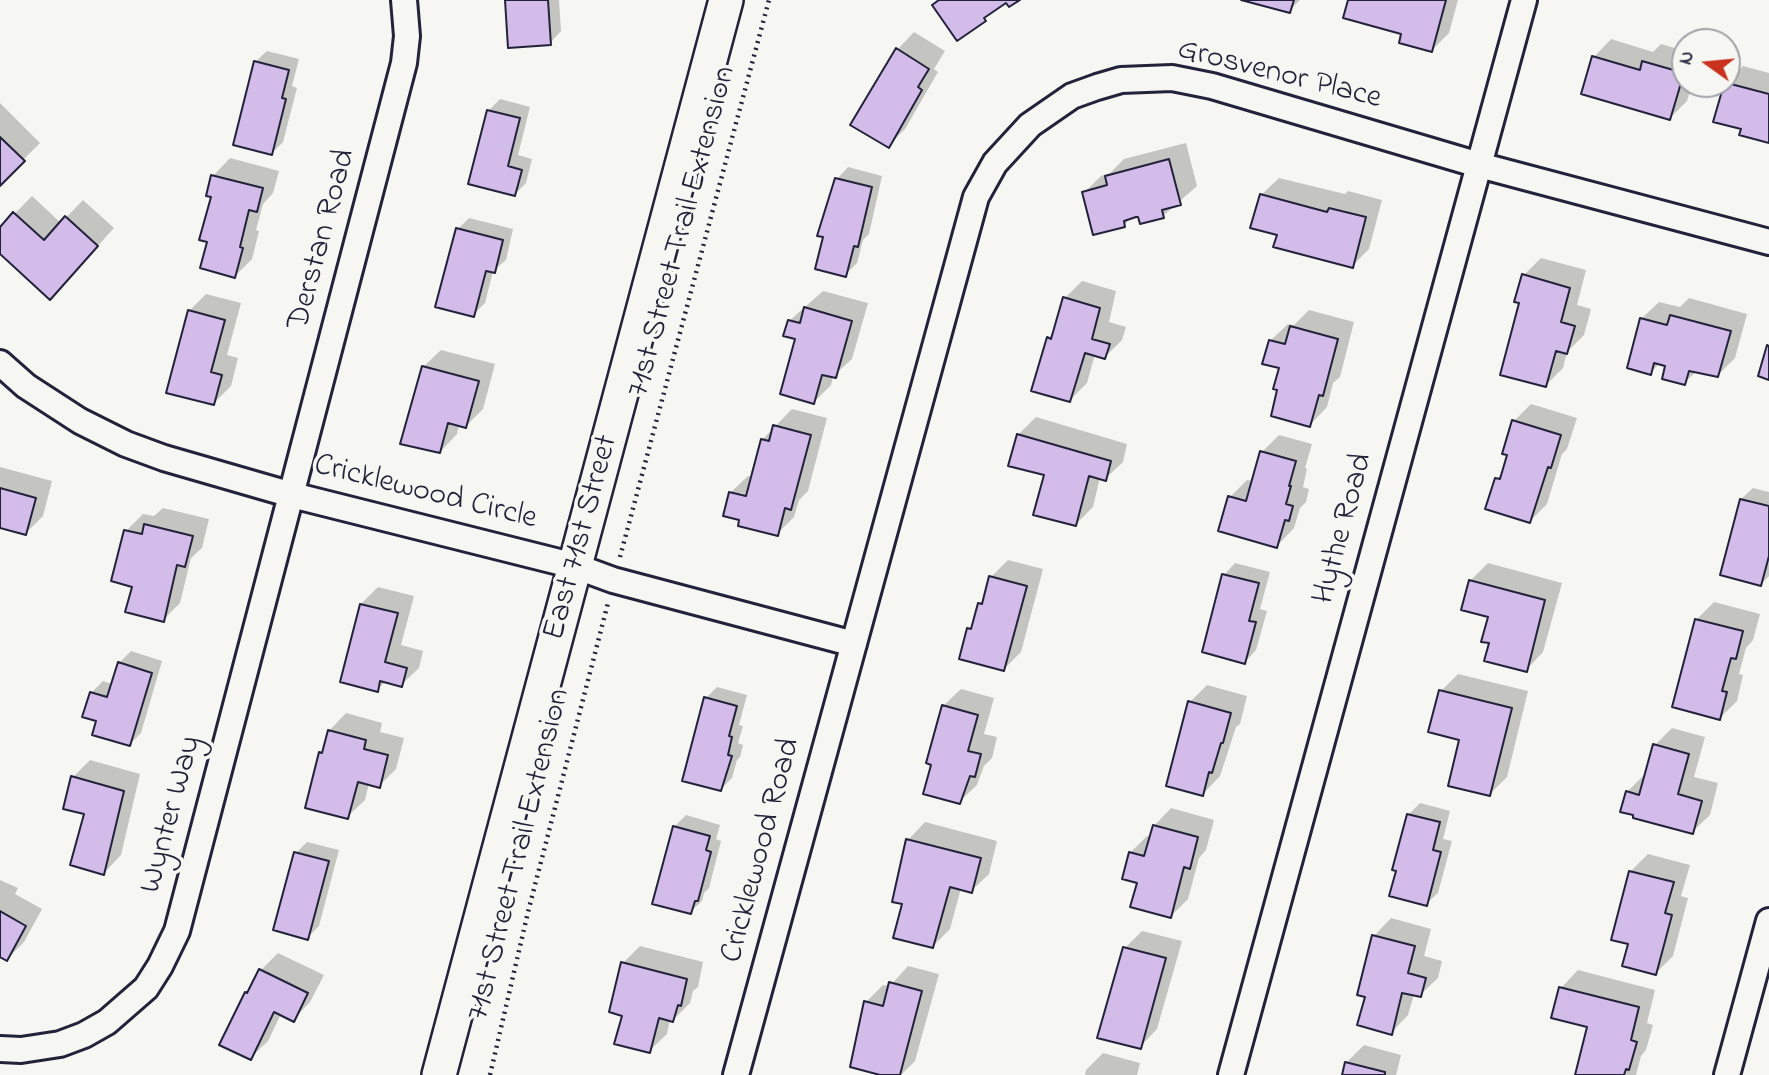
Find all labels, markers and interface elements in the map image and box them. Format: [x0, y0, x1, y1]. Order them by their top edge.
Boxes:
north arrow [1671, 28, 1741, 98]
street label: Grosvenor Place [1173, 32, 1385, 120]
text: N [1672, 48, 1702, 68]
street label: 71st Street Trail Extension [621, 62, 747, 402]
street label: Derstan Road [281, 145, 367, 335]
street label: East 71st Street [537, 431, 629, 645]
street label: Cricklewood Circle [310, 448, 540, 540]
street label: Hythe Road [1306, 450, 1384, 608]
street label: 71st Street Trail Extension [461, 685, 581, 1025]
street label: Wynter Way [134, 732, 212, 898]
street label: Cricklewood Road [715, 735, 811, 967]

